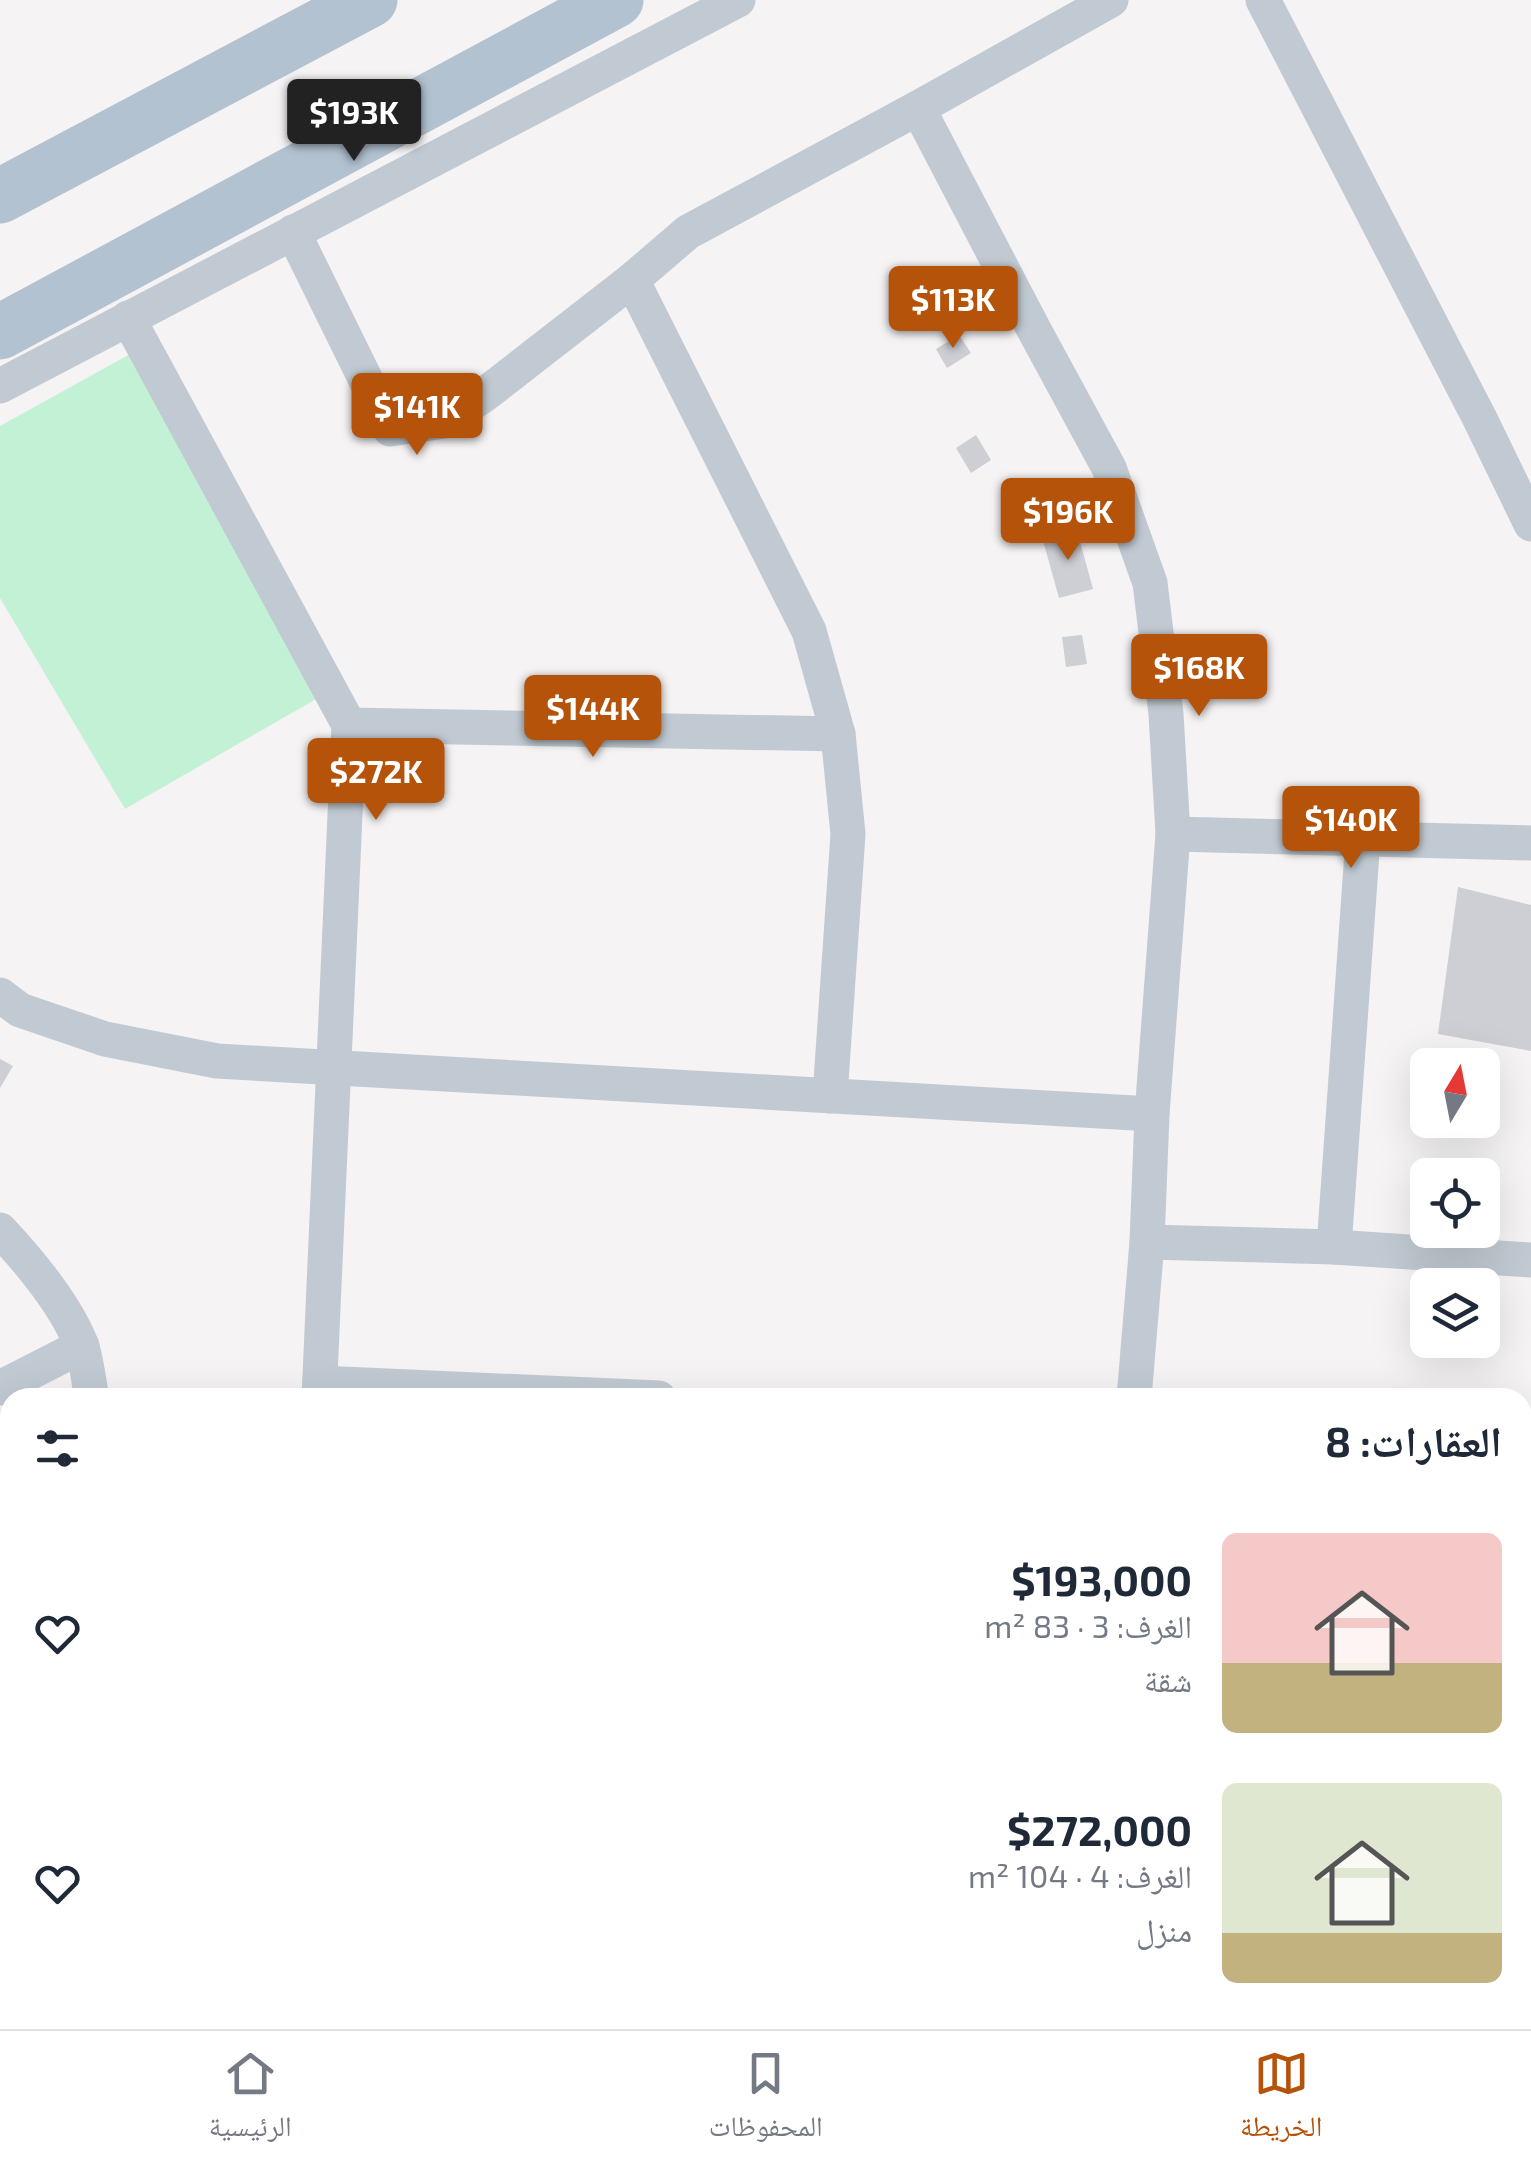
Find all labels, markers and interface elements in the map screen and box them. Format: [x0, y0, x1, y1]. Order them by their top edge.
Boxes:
pin: $193K [284, 79, 424, 164]
text: $193K [309, 92, 399, 130]
pin: $113K [883, 266, 1023, 351]
text: $113K [911, 279, 995, 317]
pin: $141K [347, 373, 487, 458]
text: $141K [374, 386, 460, 424]
pin: $196K [998, 478, 1138, 563]
text: $196K [1023, 491, 1113, 529]
pin: $168K [1129, 634, 1269, 719]
text: $168K [1153, 647, 1245, 685]
pin: $144K [523, 675, 663, 760]
text: $144K [546, 688, 640, 726]
pin: $272K [306, 738, 446, 823]
text: $272K [330, 751, 422, 789]
pin: $140K [1281, 786, 1421, 871]
text: $140K [1304, 799, 1398, 837]
north arrow [1410, 1048, 1500, 1138]
map controls [1410, 1048, 1500, 1358]
button: locate [1410, 1158, 1500, 1248]
button: layers [1410, 1268, 1500, 1358]
text: العقارات: 8 [1325, 1415, 1502, 1465]
icon: filters [30, 1421, 85, 1476]
text: $193,000 [1011, 1554, 1192, 1604]
icon: home [1302, 1573, 1422, 1693]
icon: heart [30, 1606, 85, 1661]
text: الغرف: 3 · 83 m² [984, 1606, 1192, 1644]
text: شقة [1144, 1660, 1192, 1698]
text: $272,000 [1007, 1804, 1192, 1854]
icon: home [1302, 1823, 1422, 1943]
icon: heart [30, 1856, 85, 1911]
text: الغرف: 4 · 104 m² [968, 1856, 1192, 1894]
text: منزل [1136, 1910, 1192, 1948]
tab: الرئيسية [209, 2046, 292, 2154]
tab: المحفوظات [709, 2046, 823, 2154]
tab: الخريطة [1240, 2046, 1322, 2154]

